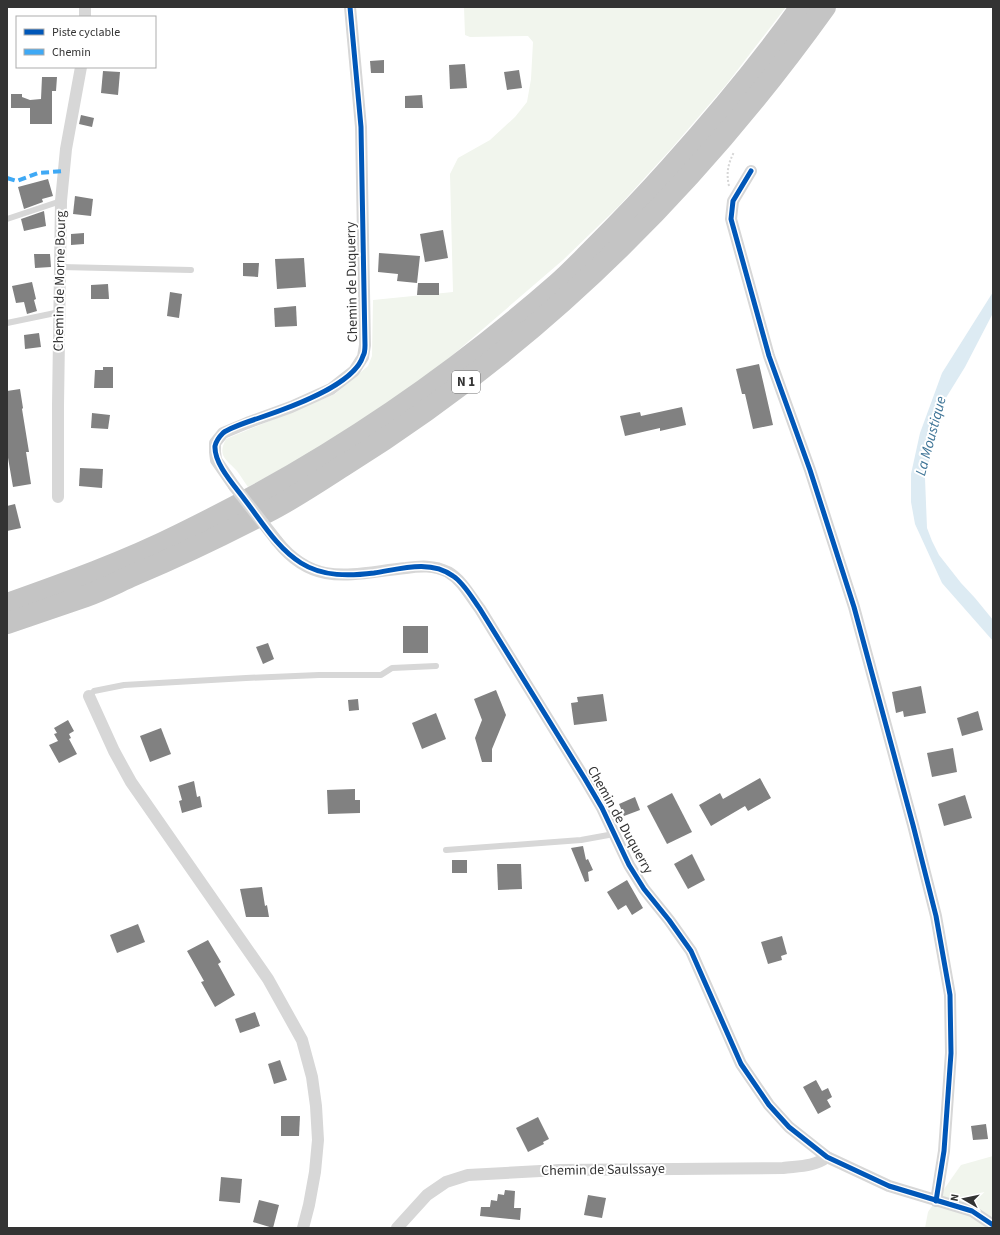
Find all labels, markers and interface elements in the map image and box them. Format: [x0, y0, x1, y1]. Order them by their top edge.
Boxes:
legend [16, 16, 156, 68]
text: Piste cyclable [52, 24, 120, 41]
text: Chemin [52, 44, 91, 61]
street label: Chemin de Morne Bourg [49, 210, 71, 352]
street label: Chemin de Duquerry [341, 221, 363, 343]
road number: N 1 [452, 371, 480, 393]
water label: La Moustique [910, 394, 952, 478]
street label: Chemin de Duquerry [582, 762, 658, 878]
street label: Chemin de Saulssaye [541, 1159, 665, 1181]
north arrow [944, 1179, 984, 1219]
text: N [947, 1193, 963, 1202]

